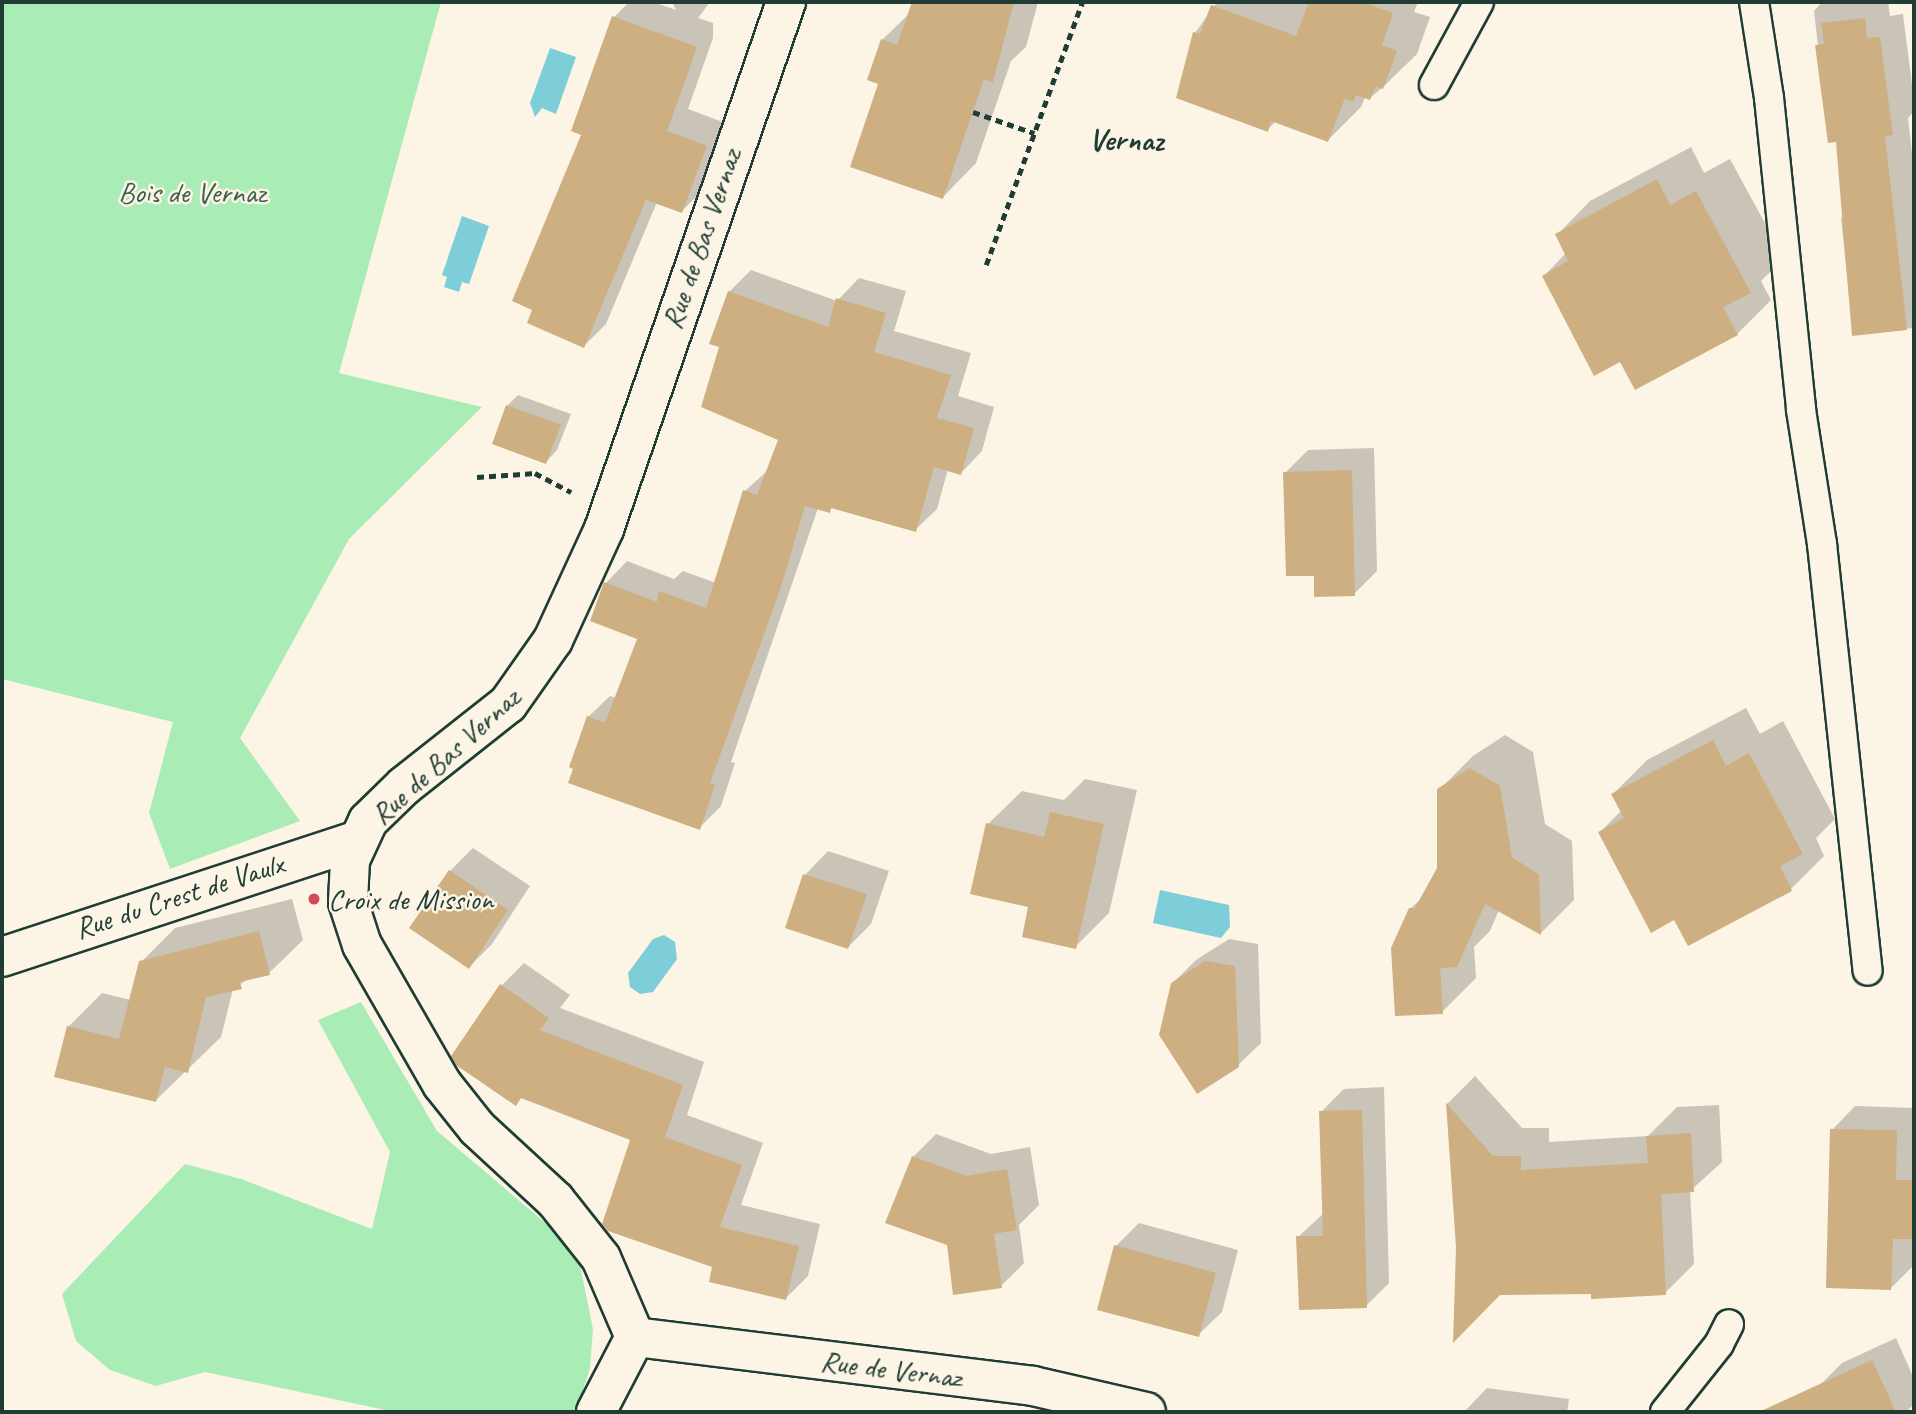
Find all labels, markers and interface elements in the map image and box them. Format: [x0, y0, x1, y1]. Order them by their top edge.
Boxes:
district label: Vernaz [1089, 121, 1163, 159]
street label: Rue de Bas Vernaz [653, 144, 749, 334]
park label: Bois de Vernaz [118, 174, 266, 210]
street label: Rue de Bas Vernaz [363, 680, 527, 832]
street label: Rue du Crest de Vaulx [70, 845, 288, 947]
place label: Croix de Mission [328, 881, 493, 917]
marker: Croix de Mission [306, 891, 322, 907]
street label: Rue de Vernaz [819, 1343, 963, 1395]

